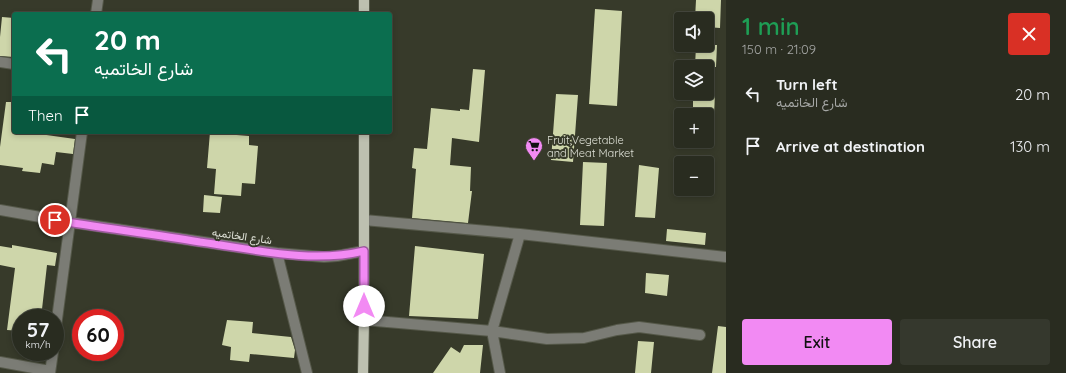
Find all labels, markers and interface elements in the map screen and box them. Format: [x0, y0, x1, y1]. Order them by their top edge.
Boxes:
text: 1 min [742, 11, 800, 41]
map controls [674, 12, 714, 196]
button: sound [674, 12, 714, 52]
button: close [1008, 13, 1050, 55]
text: 20 m [94, 22, 161, 57]
icon: left [28, 28, 80, 80]
text: 150 m · 21:09 [742, 41, 816, 57]
text: شارع الخاتميه [94, 57, 193, 80]
button: layers [674, 60, 714, 100]
text: Turn left [776, 75, 838, 94]
icon: left [742, 83, 764, 105]
text: 20 m [1015, 85, 1050, 104]
text: شارع الخاتميه [776, 94, 848, 110]
icon: arrive [71, 104, 93, 126]
text: Then [28, 106, 63, 125]
button: + [674, 108, 714, 148]
place label: Fruit,Vegetable and Meat Market [547, 133, 634, 160]
icon: arrive [742, 135, 764, 157]
supermarket icon: Fruit,Vegetable and Meat Market [524, 136, 544, 161]
text: Arrive at destination [776, 137, 925, 156]
text: 130 m [1010, 137, 1050, 156]
button: − [674, 156, 714, 196]
pin [38, 203, 72, 237]
icon: arrive [44, 209, 66, 231]
street label: شارع الخاتميه [211, 225, 273, 248]
position arrow [343, 285, 385, 327]
speed limit sign: 60 [72, 309, 124, 361]
text: 57 [27, 317, 49, 342]
button: Exit [742, 319, 892, 365]
button: Share [900, 319, 1050, 365]
text: km/h [25, 338, 51, 351]

